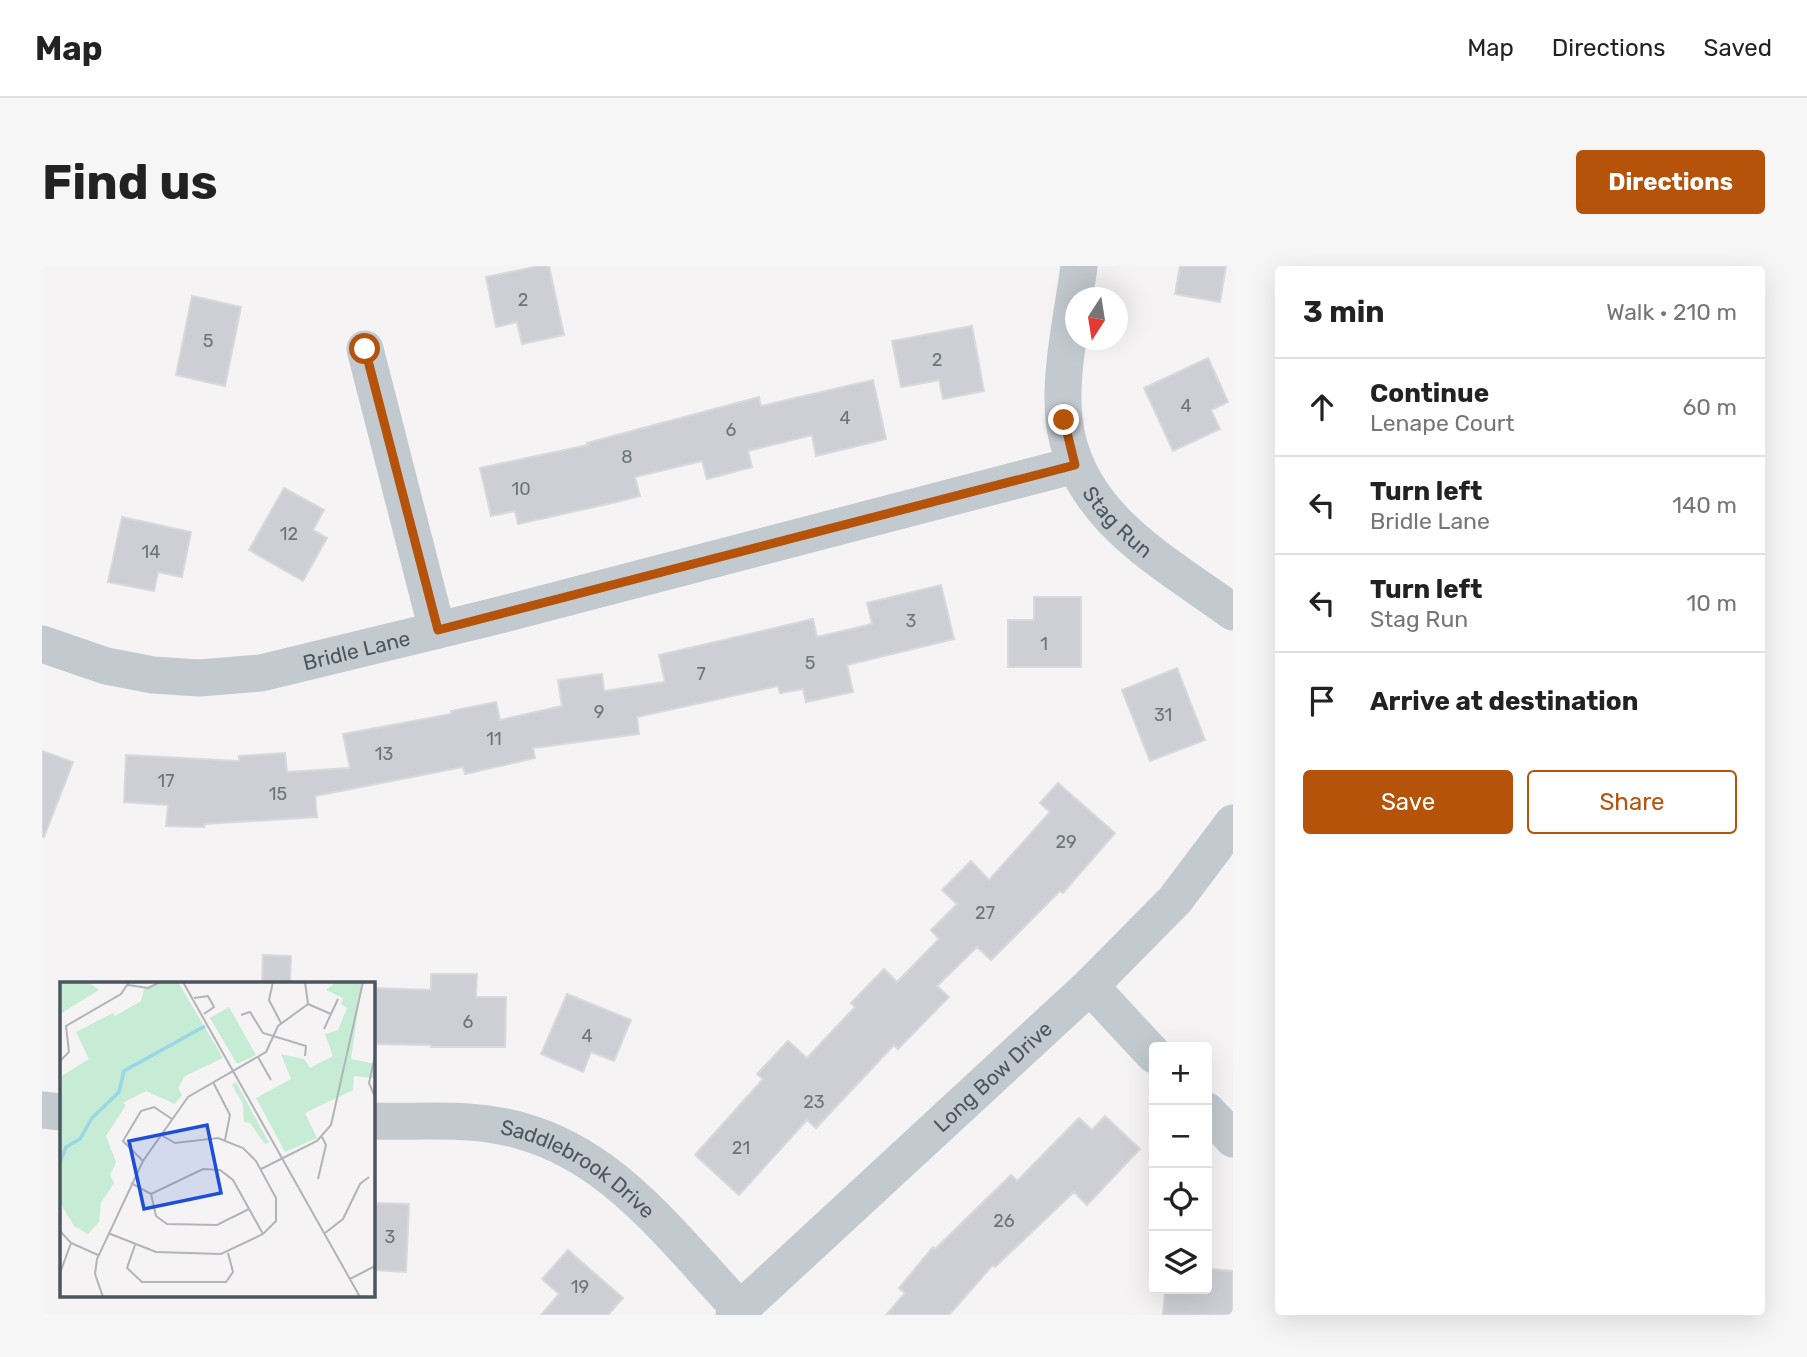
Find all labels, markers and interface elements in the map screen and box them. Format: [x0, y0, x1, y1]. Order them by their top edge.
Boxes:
text: Map [35, 29, 103, 68]
text: Map [1467, 34, 1514, 62]
text: Directions [1552, 34, 1665, 62]
text: Saved [1703, 34, 1772, 62]
button: Directions [1576, 150, 1765, 214]
text: Find us [42, 153, 218, 211]
north arrow [1065, 287, 1128, 350]
house number: 2 [518, 289, 528, 311]
text: 3 min [1303, 294, 1385, 330]
text: Walk · 210 m [1606, 298, 1737, 326]
house number: 5 [203, 330, 213, 352]
route start [349, 333, 380, 364]
house number: 2 [932, 349, 942, 371]
text: Continue [1370, 378, 1489, 409]
icon: ahead [1303, 388, 1341, 426]
text: 60 m [1682, 393, 1737, 421]
house number: 4 [1180, 395, 1192, 417]
route end [1048, 404, 1079, 435]
house number: 4 [839, 407, 851, 429]
text: Lenape Court [1370, 409, 1515, 437]
house number: 6 [726, 419, 737, 441]
house number: 8 [621, 446, 633, 468]
text: Turn left [1370, 476, 1482, 507]
house number: 10 [511, 478, 531, 500]
street label: Stag Run [1078, 481, 1158, 562]
icon: left [1303, 486, 1341, 524]
text: 140 m [1672, 491, 1737, 519]
text: Bridle Lane [1370, 507, 1490, 535]
house number: 12 [280, 523, 298, 545]
house number: 14 [142, 541, 160, 563]
text: Turn left [1370, 574, 1482, 605]
icon: left [1303, 584, 1341, 622]
text: 10 m [1686, 589, 1737, 617]
text: Stag Run [1370, 605, 1468, 633]
house number: 3 [906, 610, 916, 632]
street label: Bridle Lane [300, 625, 413, 675]
house number: 1 [1040, 633, 1048, 655]
house number: 5 [805, 652, 815, 674]
house number: 7 [696, 663, 706, 685]
icon: arrive [1303, 682, 1341, 720]
text: Arrive at destination [1370, 686, 1638, 717]
house number: 9 [594, 701, 604, 723]
house number: 31 [1154, 704, 1172, 726]
house number: 11 [486, 728, 502, 750]
house number: 13 [375, 743, 393, 765]
house number: 17 [158, 770, 174, 792]
button: Save [1303, 770, 1513, 834]
button: Share [1527, 770, 1737, 834]
house number: 15 [269, 783, 287, 805]
house number: 29 [1055, 831, 1077, 853]
house number: 27 [975, 902, 995, 924]
inset map [60, 982, 374, 1298]
house number: 6 [463, 1011, 474, 1033]
street label: Long Bow Drive [928, 1015, 1057, 1137]
house number: 4 [581, 1025, 593, 1047]
map controls [1149, 1042, 1212, 1294]
button: + [1149, 1042, 1212, 1105]
house number: 23 [803, 1091, 825, 1113]
button: − [1149, 1105, 1212, 1168]
street label: Saddlebrook Drive [499, 1114, 661, 1223]
house number: 21 [732, 1137, 750, 1159]
button: locate [1149, 1168, 1212, 1231]
house number: 26 [993, 1210, 1015, 1232]
house number: 3 [385, 1226, 395, 1248]
button: layers [1149, 1231, 1212, 1294]
house number: 19 [571, 1276, 589, 1298]

